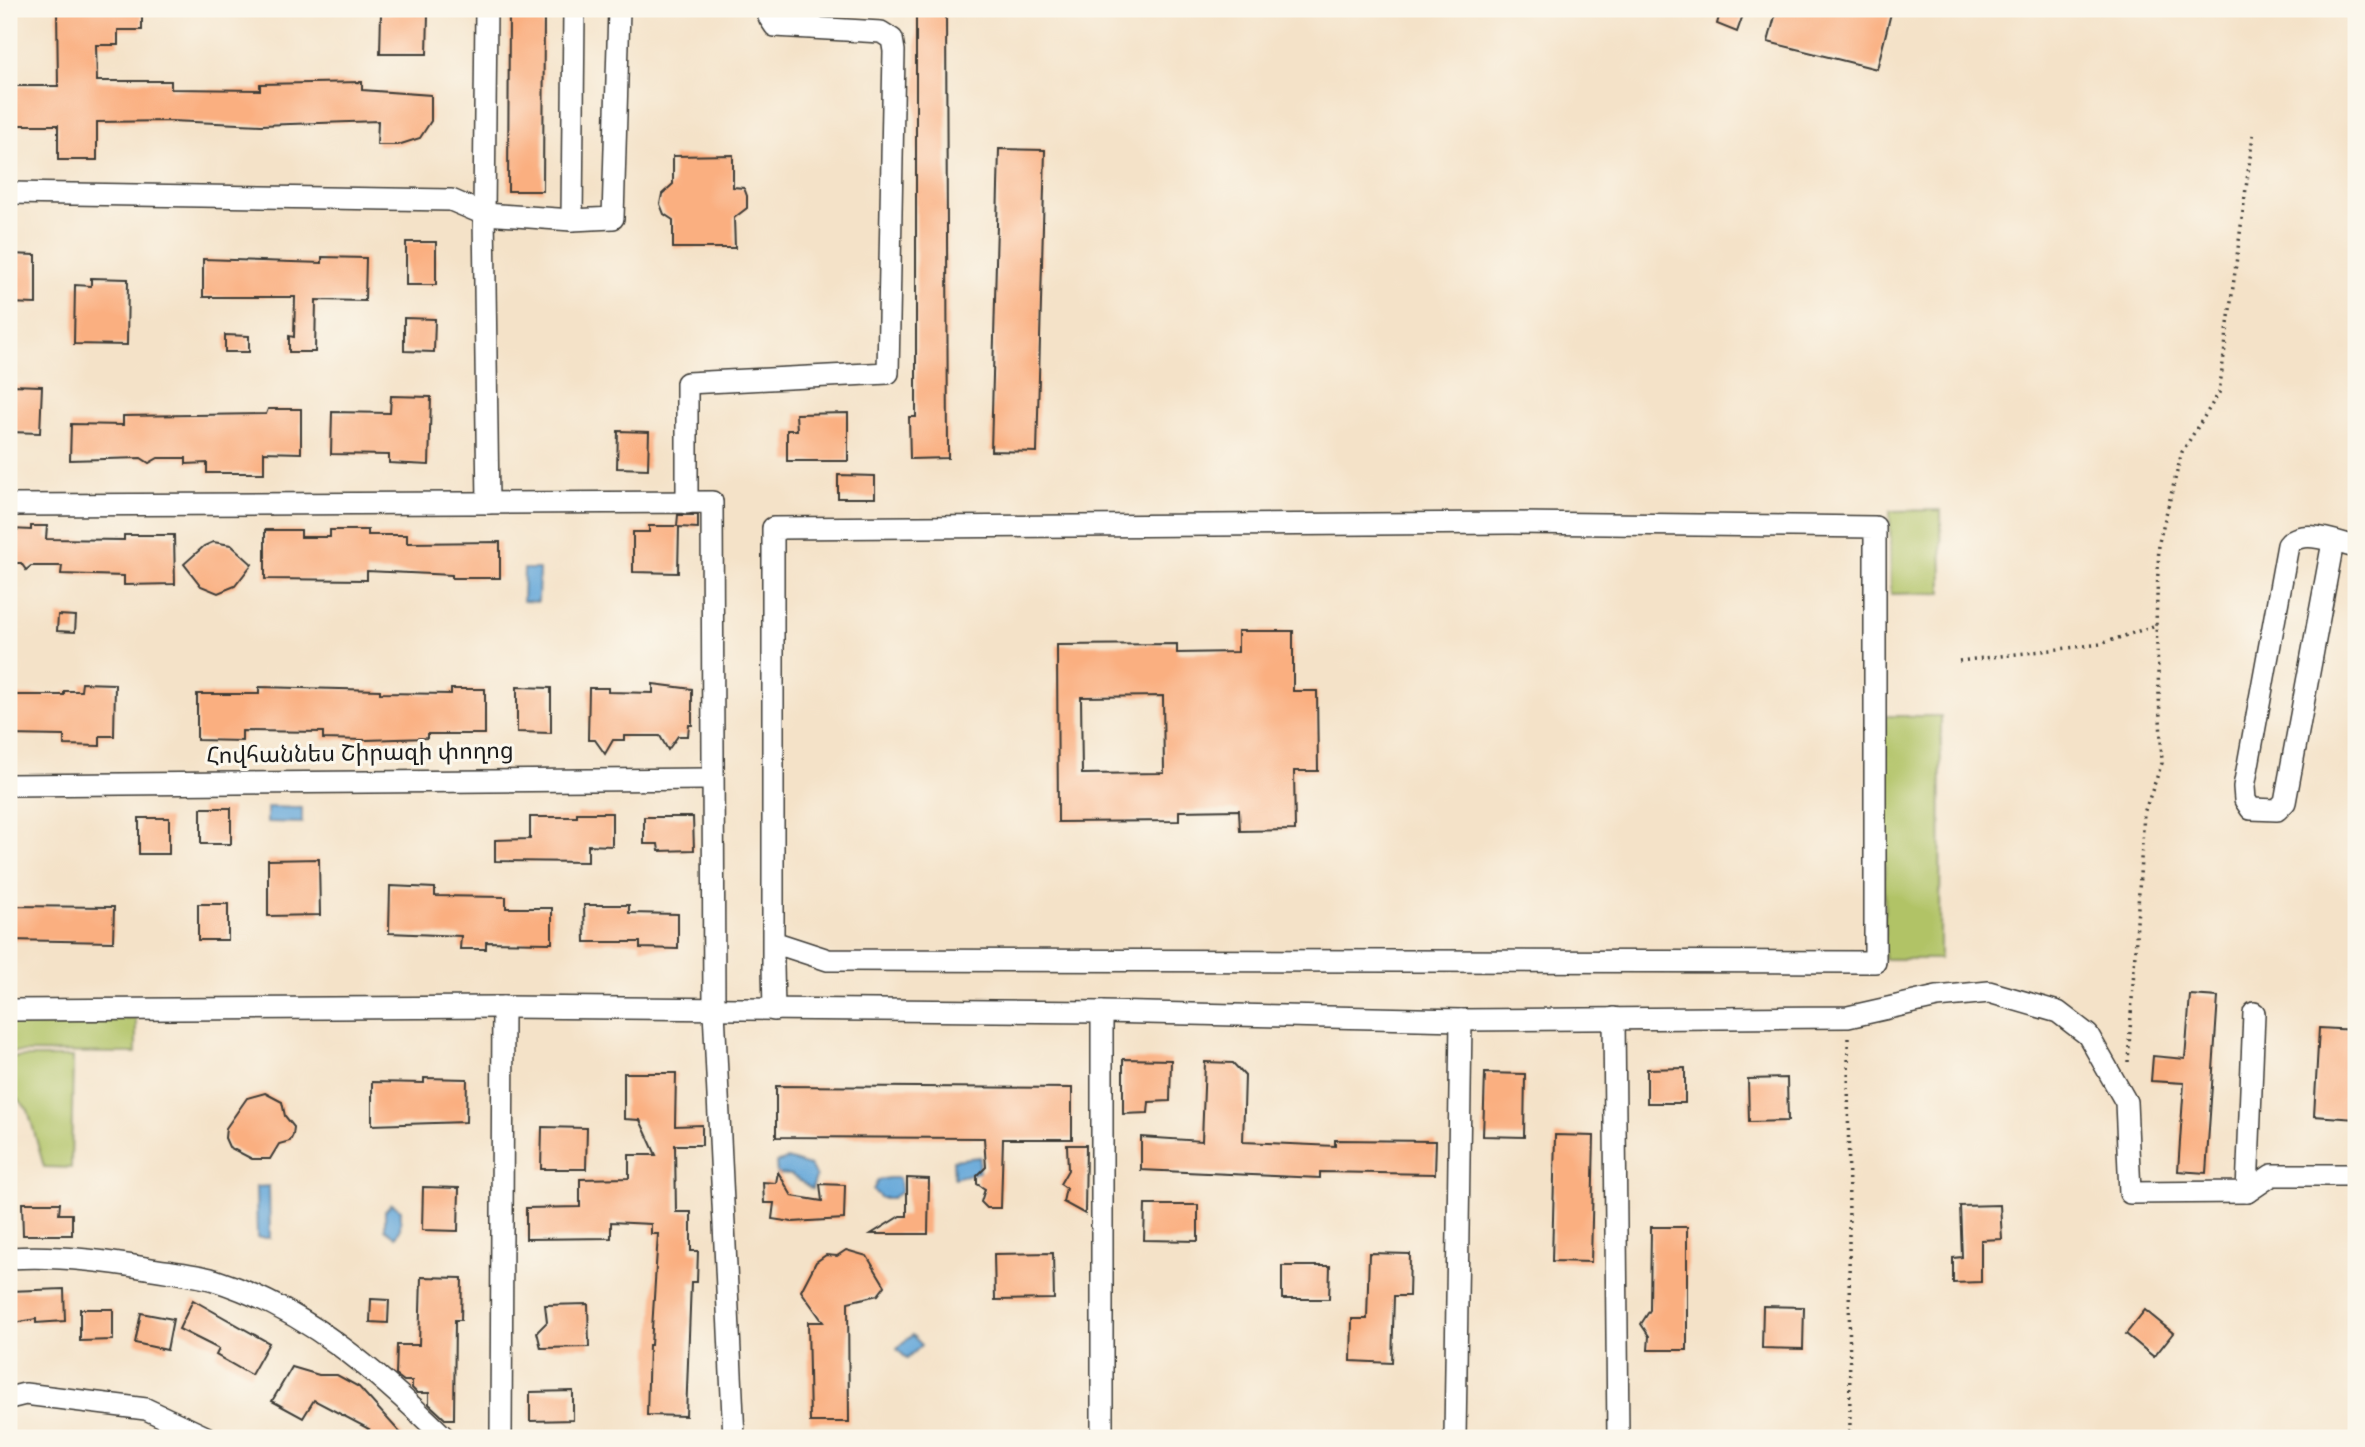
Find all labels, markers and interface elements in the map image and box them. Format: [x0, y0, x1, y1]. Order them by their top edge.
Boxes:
street label: Հովհաննես Շիրազի փողոց [206, 739, 514, 772]

